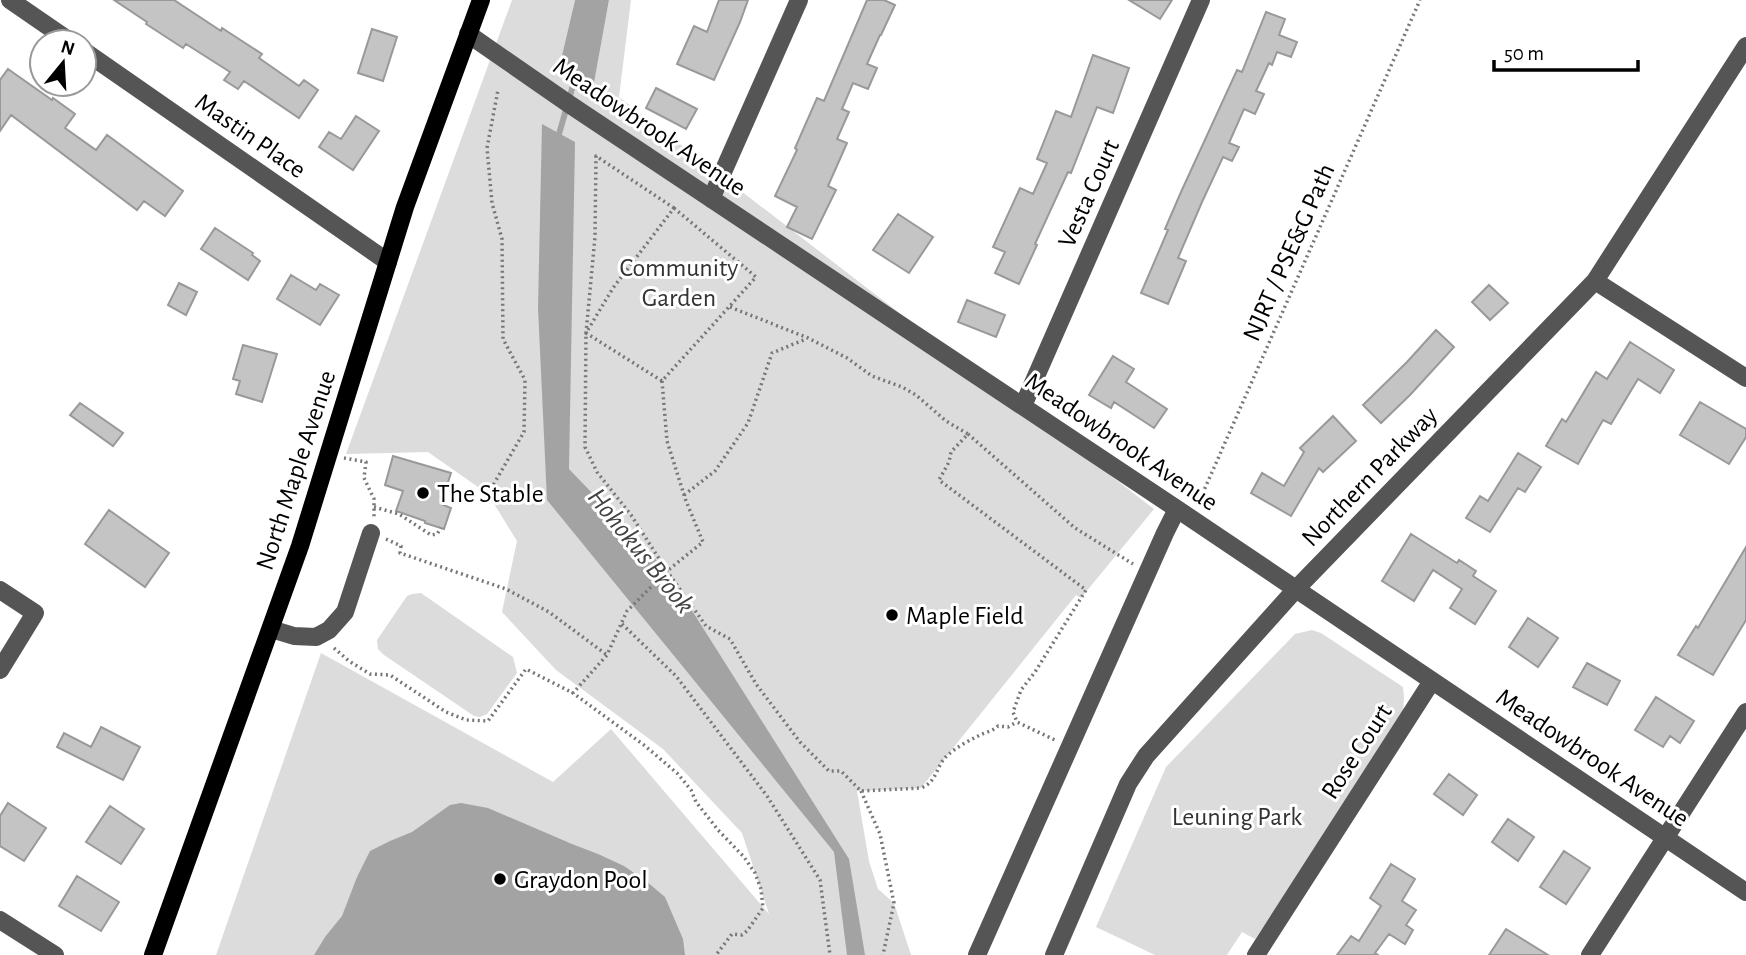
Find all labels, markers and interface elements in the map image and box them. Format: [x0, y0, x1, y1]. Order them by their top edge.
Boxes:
north arrow [28, 28, 98, 98]
scale bar [1494, 28, 1638, 72]
text: N [59, 37, 77, 59]
text: 50 m [1504, 43, 1544, 64]
street label: Meadowbrook Avenue [548, 53, 751, 201]
street label: Mastin Place [190, 88, 310, 183]
street label: Vesta Court [1054, 136, 1124, 251]
street label: NJRT / PSE&G Path [1238, 160, 1340, 345]
park label: Community Garden [620, 255, 738, 311]
street label: North Maple Avenue [251, 367, 340, 573]
street label: Meadowbrook Avenue [1020, 368, 1223, 516]
street label: Northern Parkway [1297, 402, 1443, 551]
place label: The Stable [437, 481, 544, 507]
water label: Hohokus Brook [582, 483, 699, 619]
marker: The Stable [415, 485, 431, 501]
place label: Maple Field [906, 603, 1024, 629]
marker: Maple Field [884, 607, 900, 623]
street label: Meadowbrook Avenue [1491, 684, 1694, 832]
street label: Rose Court [1317, 699, 1397, 804]
park label: Leuning Park [1172, 804, 1302, 830]
place label: Graydon Pool [514, 867, 648, 893]
marker: Graydon Pool [492, 871, 508, 887]

